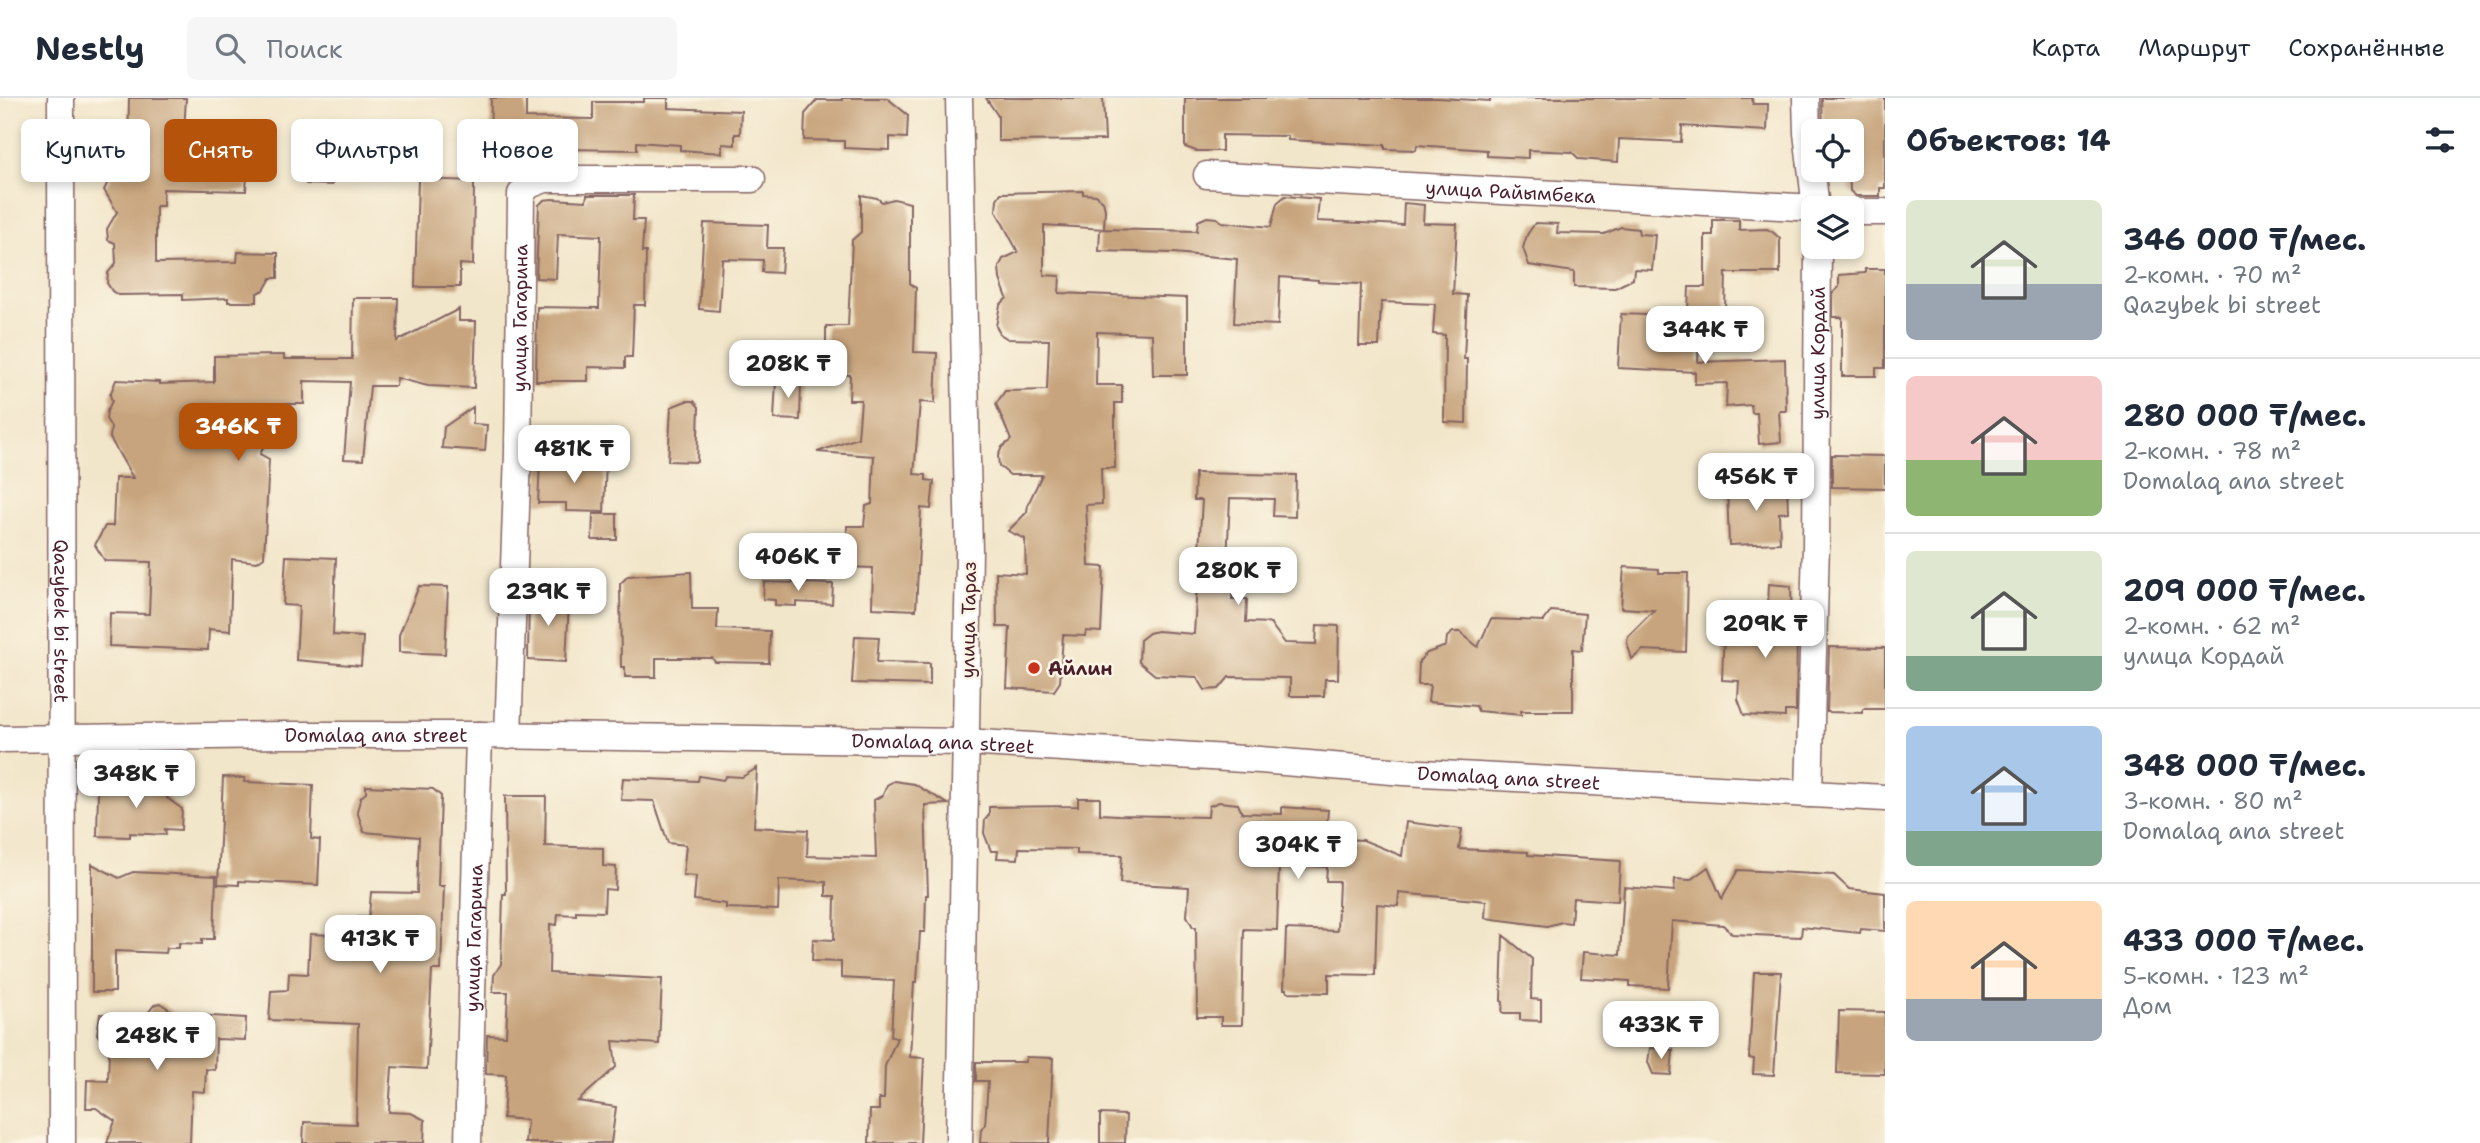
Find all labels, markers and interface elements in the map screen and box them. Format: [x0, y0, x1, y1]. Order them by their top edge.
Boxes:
search box [187, 17, 677, 80]
text: Nestly [35, 26, 145, 71]
icon: search [211, 29, 249, 67]
text: Поиск [267, 31, 342, 66]
text: Карта [2032, 32, 2100, 64]
text: Маршрут [2138, 32, 2250, 64]
text: Сохранённые [2288, 32, 2445, 64]
chip: Купить [21, 119, 150, 182]
chip: Снять [164, 119, 277, 182]
chip: Фильтры [291, 119, 443, 182]
chip: Новое [457, 119, 578, 182]
map controls [1801, 119, 1864, 259]
button: locate [1801, 119, 1864, 182]
text: Объектов: 14 [1906, 120, 2111, 161]
icon: filters [2421, 121, 2459, 159]
street label: улица Райымбека [1425, 175, 1596, 209]
button: layers [1801, 196, 1864, 259]
text: 346 000 ₸/мес. [2123, 219, 2366, 260]
icon: home [1962, 228, 2046, 312]
street label: улица Гагарина [507, 244, 533, 392]
text: 2-комн. · 70 m² [2123, 260, 2302, 290]
street label: улица Кордай [1805, 286, 1831, 420]
text: Qazybek bi street [2123, 290, 2321, 320]
pin: 344K ₸ [1648, 306, 1762, 366]
text: 344K ₸ [1662, 314, 1748, 344]
pin: 208K ₸ [731, 341, 845, 400]
text: 208K ₸ [745, 348, 831, 378]
text: 280 000 ₸/мес. [2123, 395, 2366, 436]
pin: 346K ₸ [181, 404, 295, 463]
icon: home [1962, 404, 2046, 488]
text: 346K ₸ [195, 411, 281, 441]
pin: 481K ₸ [517, 426, 631, 485]
text: 481K ₸ [534, 433, 614, 463]
text: 2-комн. · 78 m² [2123, 436, 2301, 466]
pin: 456K ₸ [1699, 454, 1813, 513]
text: 456K ₸ [1714, 461, 1798, 491]
text: Domalaq ana street [2123, 466, 2345, 496]
pin: 406K ₸ [741, 533, 855, 593]
street label: Qazybek bi street [48, 539, 74, 703]
text: 406K ₸ [755, 541, 841, 571]
pin: 280K ₸ [1181, 547, 1295, 607]
text: 280K ₸ [1195, 555, 1281, 585]
street label: улица Тараз [955, 561, 982, 679]
pin: 239K ₸ [491, 568, 605, 628]
text: 209 000 ₸/мес. [2123, 570, 2366, 611]
text: 239K ₸ [505, 576, 591, 606]
icon: home [1962, 579, 2046, 663]
pin: 209K ₸ [1708, 601, 1822, 660]
text: 209K ₸ [1722, 608, 1808, 638]
text: 2-комн. · 62 m² [2123, 611, 2301, 641]
text: улица Кордай [2123, 641, 2284, 671]
place label: Айлин [1048, 656, 1113, 681]
marker: Айлин [1026, 660, 1042, 676]
street label: Domalaq ana street [284, 723, 468, 748]
street label: Domalaq ana street [851, 728, 1035, 759]
text: 348 000 ₸/мес. [2123, 745, 2366, 786]
pin: 348K ₸ [79, 750, 193, 810]
icon: home [1962, 754, 2046, 838]
text: 348K ₸ [93, 758, 179, 788]
street label: Domalaq ana street [1417, 761, 1601, 796]
text: 3-комн. · 80 m² [2123, 786, 2303, 816]
text: Domalaq ana street [2123, 816, 2345, 846]
pin: 304K ₸ [1241, 822, 1355, 881]
text: 304K ₸ [1255, 829, 1341, 859]
street label: улица Гагарина [460, 864, 489, 1012]
pin: 413K ₸ [323, 916, 437, 975]
text: 433 000 ₸/мес. [2123, 920, 2365, 961]
text: 413K ₸ [341, 923, 419, 953]
icon: home [1962, 929, 2046, 1013]
text: 5-комн. · 123 m² [2123, 961, 2309, 991]
text: Дом [2123, 991, 2172, 1021]
pin: 433K ₸ [1604, 1002, 1718, 1061]
text: 433K ₸ [1619, 1009, 1703, 1039]
pin: 248K ₸ [100, 1012, 214, 1072]
text: 248K ₸ [114, 1020, 200, 1050]

